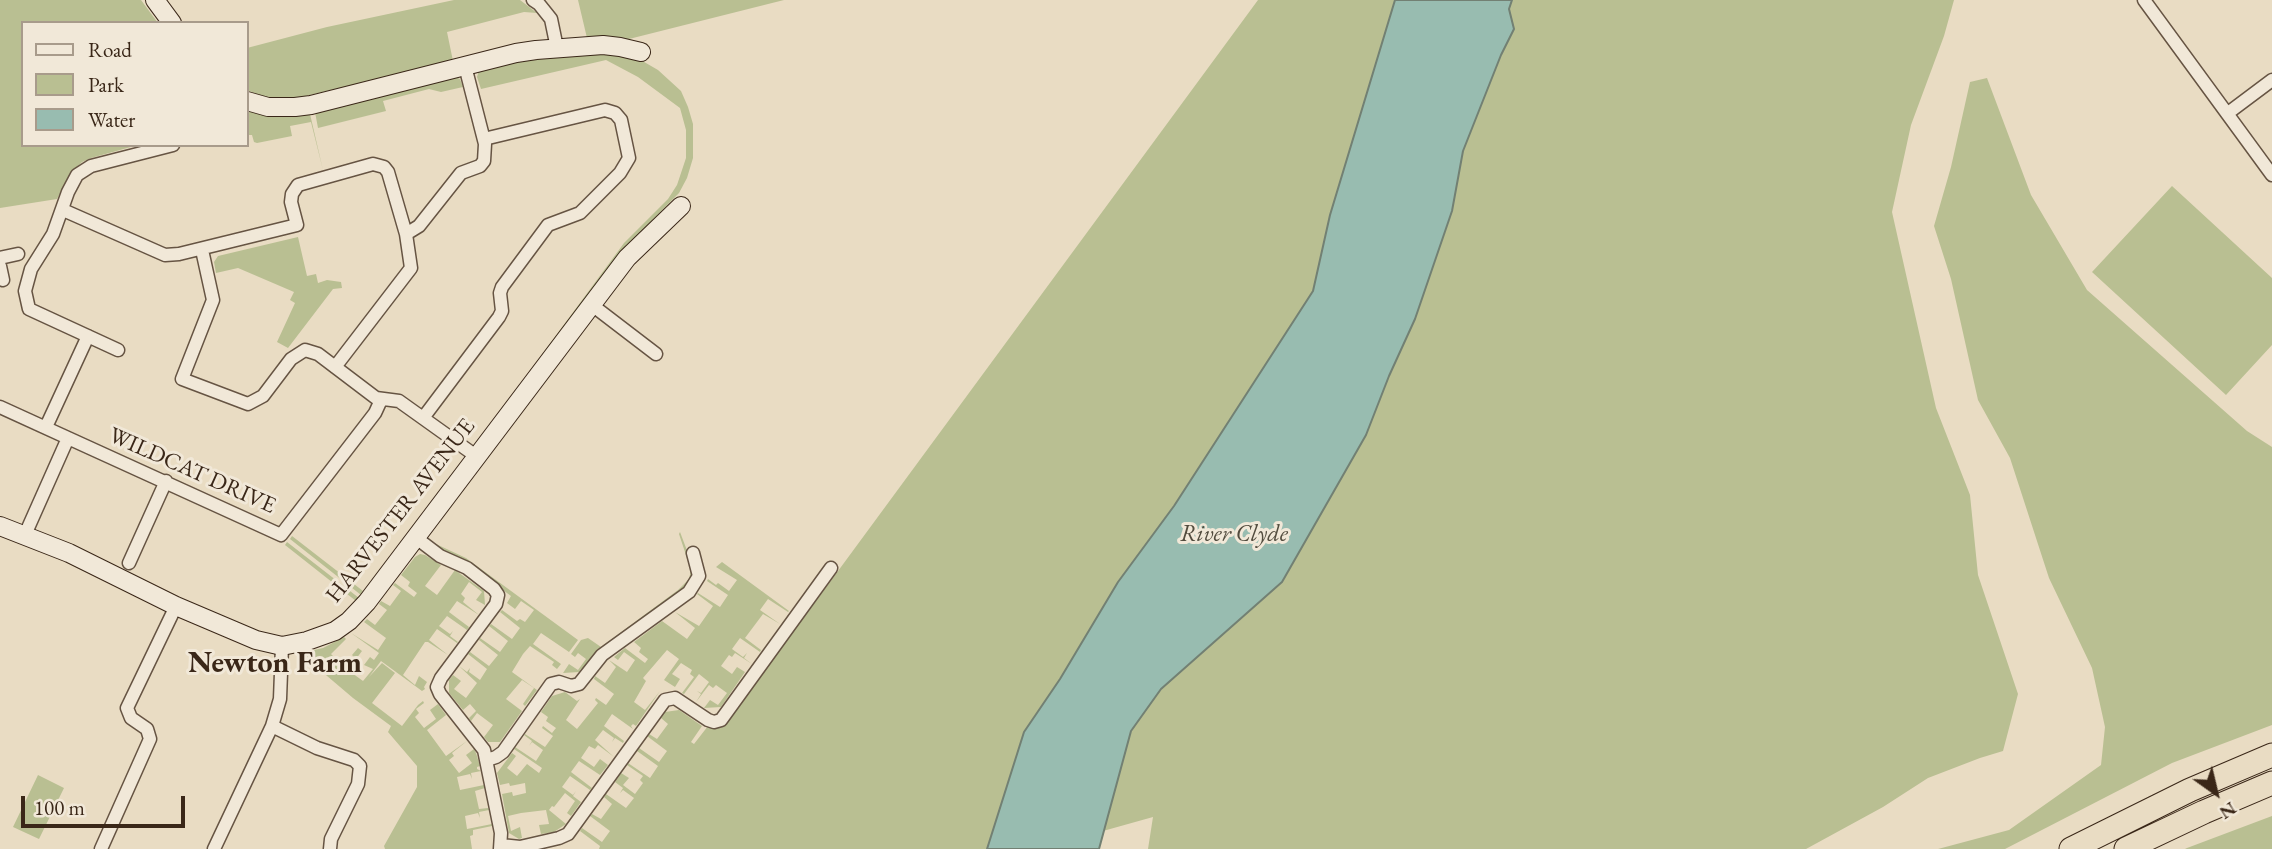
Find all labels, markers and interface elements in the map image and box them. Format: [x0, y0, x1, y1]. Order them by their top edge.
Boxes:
legend [21, 21, 248, 147]
text: Road [88, 36, 132, 63]
text: Park [88, 71, 124, 98]
text: Water [88, 106, 135, 133]
street label: HARVESTER AVENUE [321, 413, 481, 609]
street label: WILDCAT DRIVE [104, 422, 280, 520]
water label: River Clyde [1180, 520, 1288, 548]
district label: Newton Farm [188, 646, 362, 682]
north arrow [2181, 758, 2251, 828]
scale bar [24, 782, 189, 826]
text: 100 m [34, 794, 85, 821]
text: N [2215, 796, 2241, 825]

